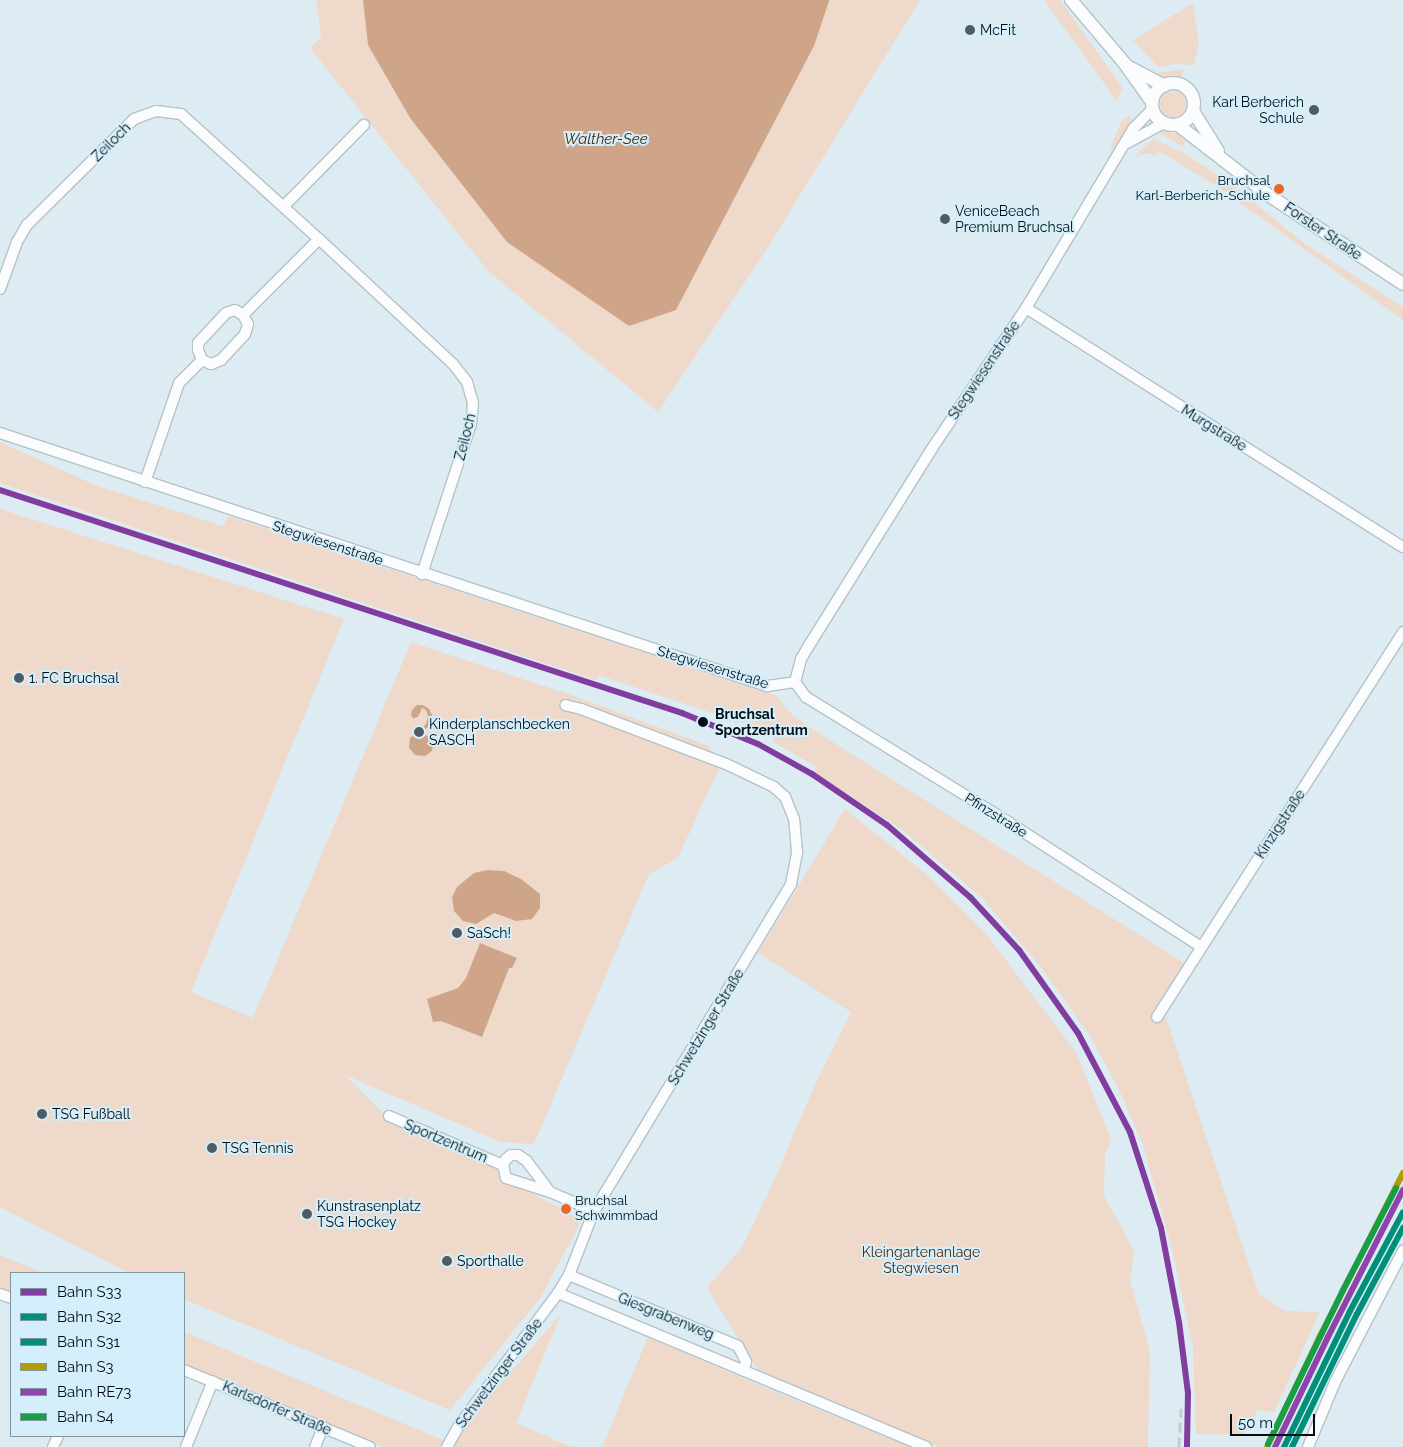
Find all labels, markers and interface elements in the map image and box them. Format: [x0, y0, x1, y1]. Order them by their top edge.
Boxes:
place label: McFit [980, 22, 1016, 38]
marker: McFit [964, 24, 976, 36]
place label: Karl Berberich Schule [1212, 94, 1304, 126]
marker: Karl Berberich Schule [1308, 104, 1320, 116]
street label: Zeiloch [88, 119, 134, 165]
water label: Walther-See [564, 131, 648, 149]
place label: Bruchsal Karl-Berberich-Schule [1136, 174, 1270, 205]
marker: Bruchsal Karl-Berberich-Schule [1274, 184, 1284, 194]
street label: Forster Straße [1281, 199, 1365, 263]
place label: VeniceBeach Premium Bruchsal [955, 203, 1074, 236]
marker: VeniceBeach Premium Bruchsal [939, 213, 951, 225]
street label: Stegwiesenstraße [945, 317, 1023, 423]
street label: Murgstraße [1178, 401, 1250, 455]
street label: Zeiloch [451, 412, 479, 462]
street label: Stegwiesenstraße [270, 517, 386, 569]
street label: Stegwiesenstraße [655, 642, 771, 692]
place label: 1. FC Bruchsal [29, 670, 119, 686]
marker: 1. FC Bruchsal [13, 672, 25, 684]
place label: Bruchsal Sportzentrum [715, 706, 808, 739]
marker: Bruchsal Sportzentrum [695, 714, 711, 730]
place label: Kinderplanschbecken SASCH [429, 716, 570, 749]
marker: Kinderplanschbecken SASCH [413, 726, 425, 738]
street label: Kinzigstraße [1252, 786, 1308, 862]
street label: Pfinzstraße [962, 789, 1030, 841]
place label: SaSch! [467, 925, 511, 941]
marker: SaSch! [451, 927, 463, 939]
street label: Schwetzinger Straße [665, 966, 747, 1088]
place label: TSG Fußball [52, 1106, 130, 1122]
marker: TSG Fußball [36, 1108, 48, 1120]
street label: Sportzentrum [402, 1116, 490, 1166]
place label: TSG Tennis [222, 1140, 294, 1156]
marker: TSG Tennis [206, 1142, 218, 1154]
place label: Bruchsal Schwimmbad [575, 1194, 658, 1225]
place label: Kunstrasenplatz TSG Hockey [317, 1198, 421, 1230]
marker: Bruchsal Schwimmbad [561, 1204, 571, 1214]
marker: Kunstrasenplatz TSG Hockey [301, 1208, 313, 1220]
park label: Kleingartenanlage Stegwiesen [862, 1244, 980, 1276]
place label: Sporthalle [457, 1253, 524, 1269]
marker: Sporthalle [441, 1255, 453, 1267]
legend [10, 1272, 185, 1437]
text: Bahn S33 [57, 1283, 122, 1301]
street label: Giesgrabenweg [616, 1289, 716, 1343]
text: Bahn S32 [57, 1308, 121, 1326]
street label: Schwetzinger Straße [452, 1315, 546, 1431]
text: Bahn S31 [57, 1333, 120, 1351]
text: Bahn S3 [57, 1358, 114, 1376]
street label: Karlsdorfer Straße [220, 1377, 334, 1439]
text: Bahn RE73 [57, 1383, 131, 1401]
scale bar [1233, 1404, 1318, 1436]
text: Bahn S4 [57, 1408, 114, 1426]
text: 50 m [1238, 1414, 1273, 1432]

